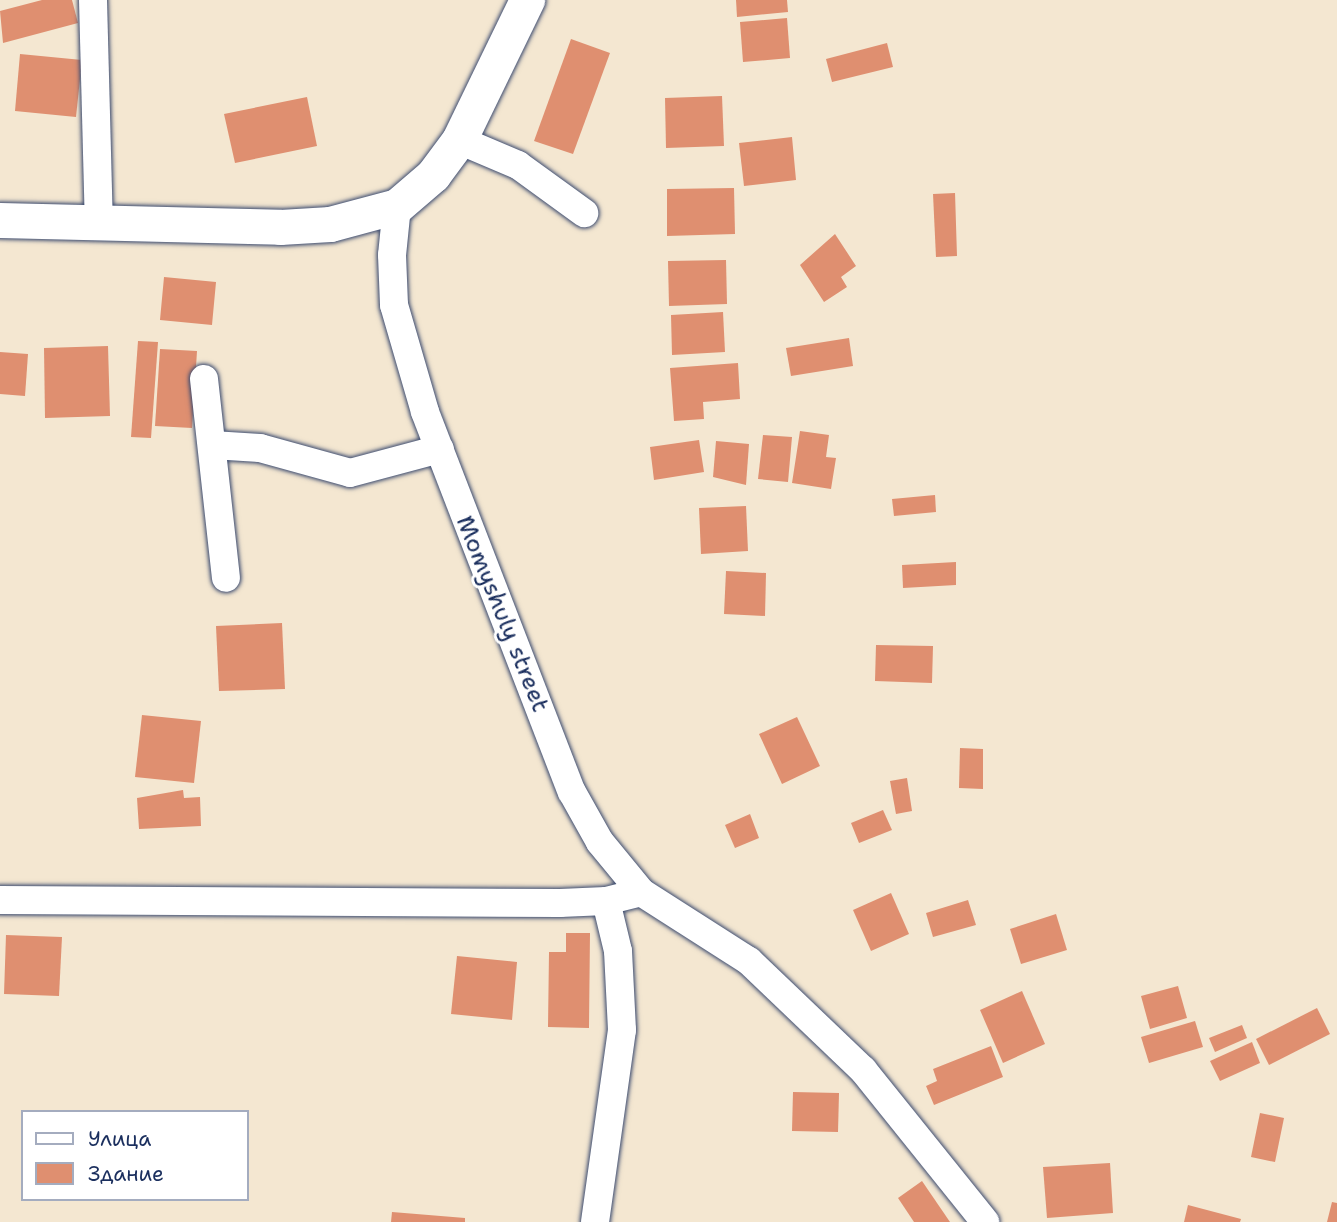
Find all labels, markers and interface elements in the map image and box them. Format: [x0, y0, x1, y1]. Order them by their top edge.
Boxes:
street label: Momyshuly street [449, 512, 555, 716]
legend [21, 1110, 248, 1201]
text: Улица [88, 1125, 151, 1153]
text: Здание [88, 1160, 164, 1188]

